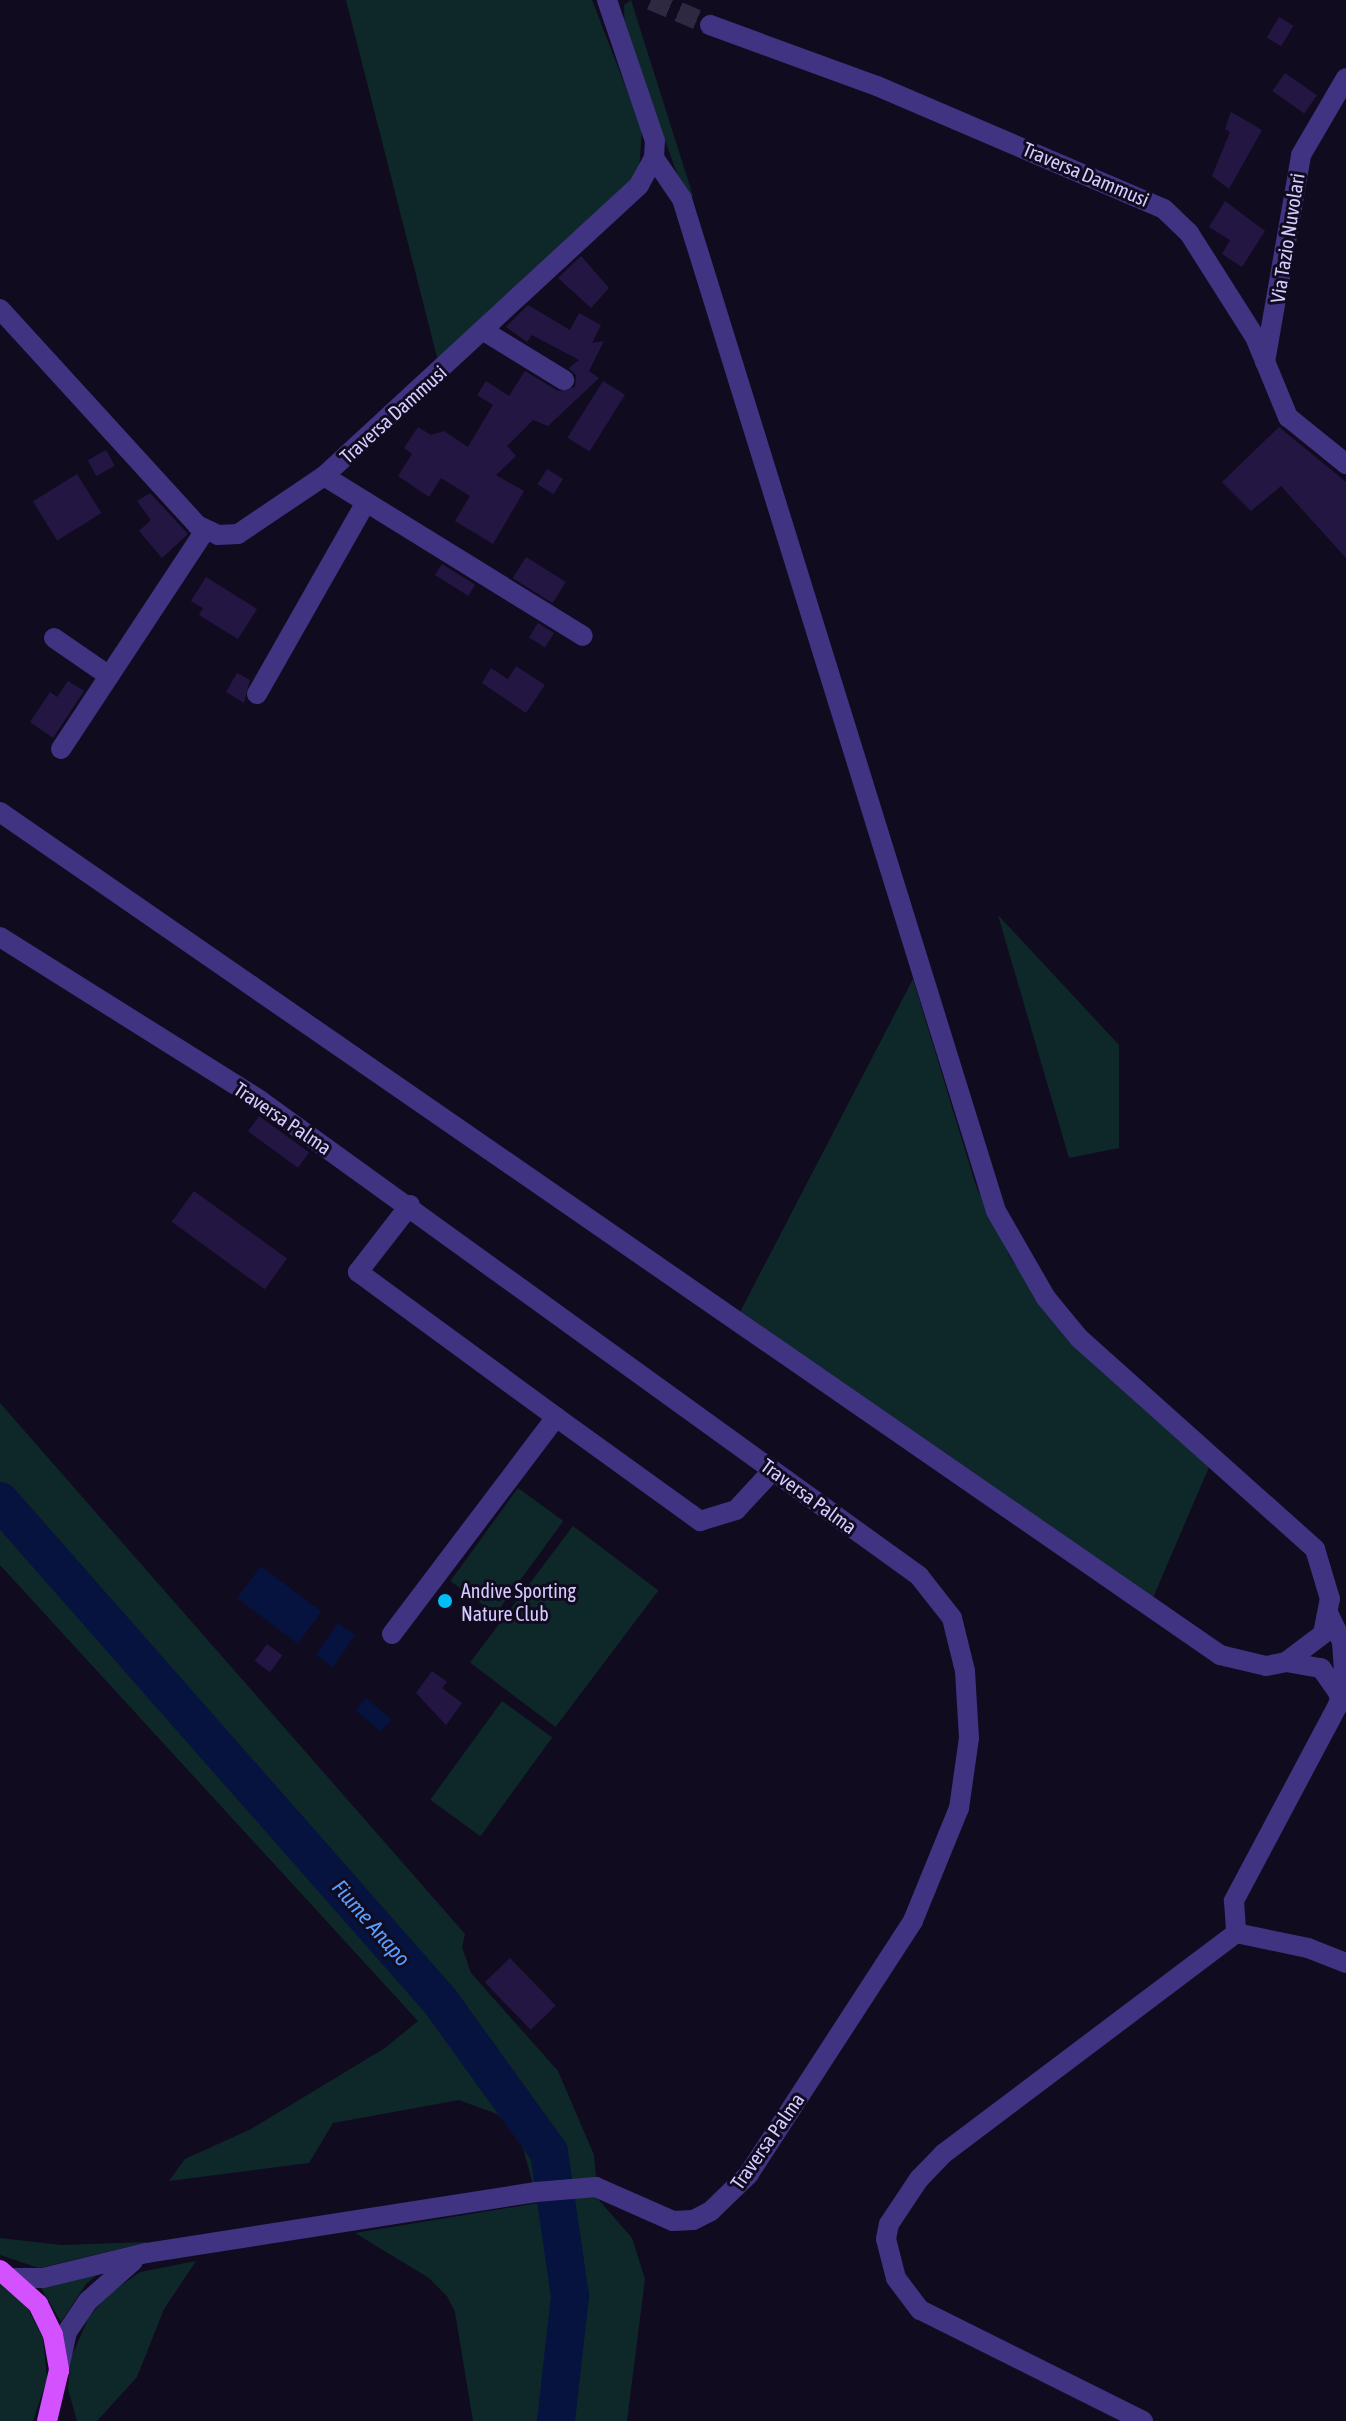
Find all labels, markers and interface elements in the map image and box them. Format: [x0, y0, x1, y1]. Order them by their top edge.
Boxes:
street label: Traversa Dammusi [1019, 137, 1153, 211]
street label: Via Tazio Nuvolari [1265, 171, 1309, 305]
street label: Traversa Dammusi [335, 360, 451, 468]
street label: Traversa Palma [230, 1077, 336, 1159]
street label: Traversa Palma [757, 1453, 861, 1539]
place label: Andive Sporting Nature Club [461, 1578, 576, 1625]
marker: Andive Sporting Nature Club [436, 1592, 454, 1610]
water label: Fiume Anapo [326, 1874, 416, 1972]
street label: Traversa Palma [725, 2088, 809, 2194]

